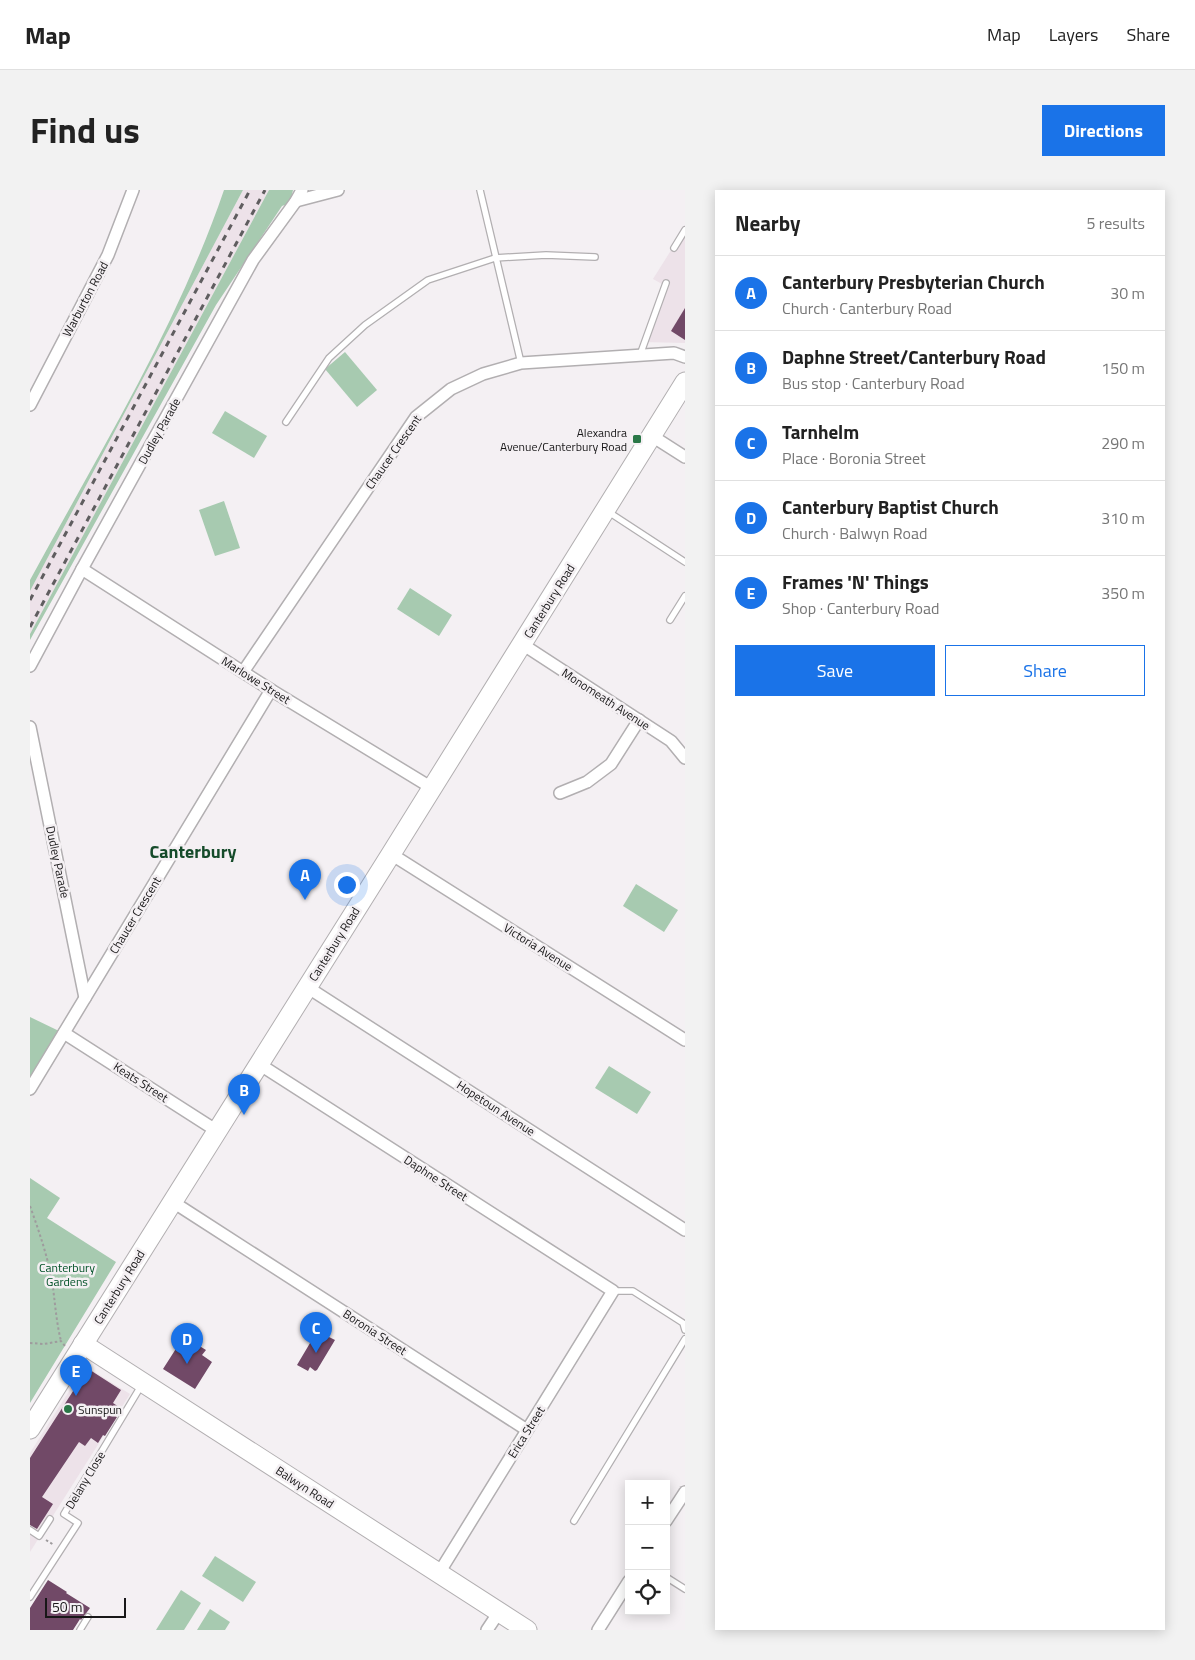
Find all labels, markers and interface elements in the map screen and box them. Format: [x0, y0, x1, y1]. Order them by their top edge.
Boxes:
text: Map [25, 17, 71, 53]
text: Map [987, 21, 1021, 48]
text: Layers [1049, 21, 1098, 48]
text: Share [1126, 21, 1170, 48]
text: Find us [30, 103, 140, 157]
button: Directions [1042, 105, 1165, 156]
text: Nearby [735, 207, 800, 239]
text: 5 results [1086, 211, 1145, 235]
street label: Warburton Road [57, 258, 113, 340]
text: Canterbury Presbyterian Church [782, 267, 1045, 296]
text: A [746, 281, 756, 305]
text: 30 m [1110, 281, 1145, 305]
text: Church · Canterbury Road [782, 296, 952, 320]
text: Daphne Street/Canterbury Road [782, 342, 1046, 371]
text: B [746, 356, 756, 380]
text: 150 m [1101, 356, 1145, 380]
text: Bus stop · Canterbury Road [782, 371, 965, 395]
street label: Dudley Parade [133, 394, 185, 468]
street label: Chaucer Crescent [360, 410, 426, 493]
text: Tarnhelm [782, 417, 859, 446]
place label: Alexandra Avenue/Canterbury Road [500, 423, 627, 456]
text: C [747, 431, 755, 455]
text: 290 m [1101, 431, 1145, 455]
marker: Alexandra Avenue/Canterbury Road [631, 433, 643, 445]
text: Place · Boronia Street [782, 446, 926, 470]
text: Canterbury Baptist Church [782, 492, 999, 521]
text: D [746, 506, 756, 530]
text: 310 m [1101, 506, 1145, 530]
text: Church · Balwyn Road [782, 521, 928, 545]
street label: Canterbury Road [519, 560, 579, 642]
text: Frames 'N' Things [782, 567, 929, 596]
text: E [747, 581, 755, 605]
text: 350 m [1101, 581, 1145, 605]
text: Shop · Canterbury Road [782, 596, 940, 620]
button: Save [735, 645, 935, 696]
button: Share [945, 645, 1145, 696]
street label: Marlowe Street [218, 651, 295, 709]
street label: Monomeath Avenue [558, 663, 654, 735]
street label: Dudley Parade [41, 824, 75, 900]
district label: Canterbury [150, 838, 236, 865]
pin: A [289, 859, 321, 900]
street label: Chaucer Crescent [104, 872, 166, 957]
your location [334, 872, 360, 898]
street label: Canterbury Road [304, 903, 364, 985]
street label: Victoria Avenue [500, 918, 576, 976]
street label: Keats Street [110, 1057, 173, 1107]
pin: B [228, 1074, 260, 1115]
street label: Hopetoun Avenue [453, 1075, 539, 1141]
street label: Daphne Street [400, 1150, 472, 1206]
street label: Canterbury Road [89, 1246, 149, 1328]
park label: Canterbury Gardens [39, 1258, 95, 1291]
street label: Boronia Street [339, 1304, 411, 1360]
pin: C [300, 1312, 332, 1353]
pin: D [171, 1323, 203, 1364]
pin: E [60, 1355, 92, 1396]
place label: Sunspun [78, 1400, 122, 1419]
street label: Erica Street [503, 1402, 550, 1462]
marker: Sunspun [62, 1403, 74, 1415]
street label: Delany Close [60, 1447, 110, 1513]
street label: Balwyn Road [272, 1461, 338, 1513]
map controls [625, 1480, 670, 1615]
button: + [625, 1480, 670, 1525]
button: − [625, 1525, 670, 1570]
button: locate [625, 1570, 670, 1615]
scale bar [45, 1595, 126, 1618]
text: 50 m [52, 1596, 82, 1617]

